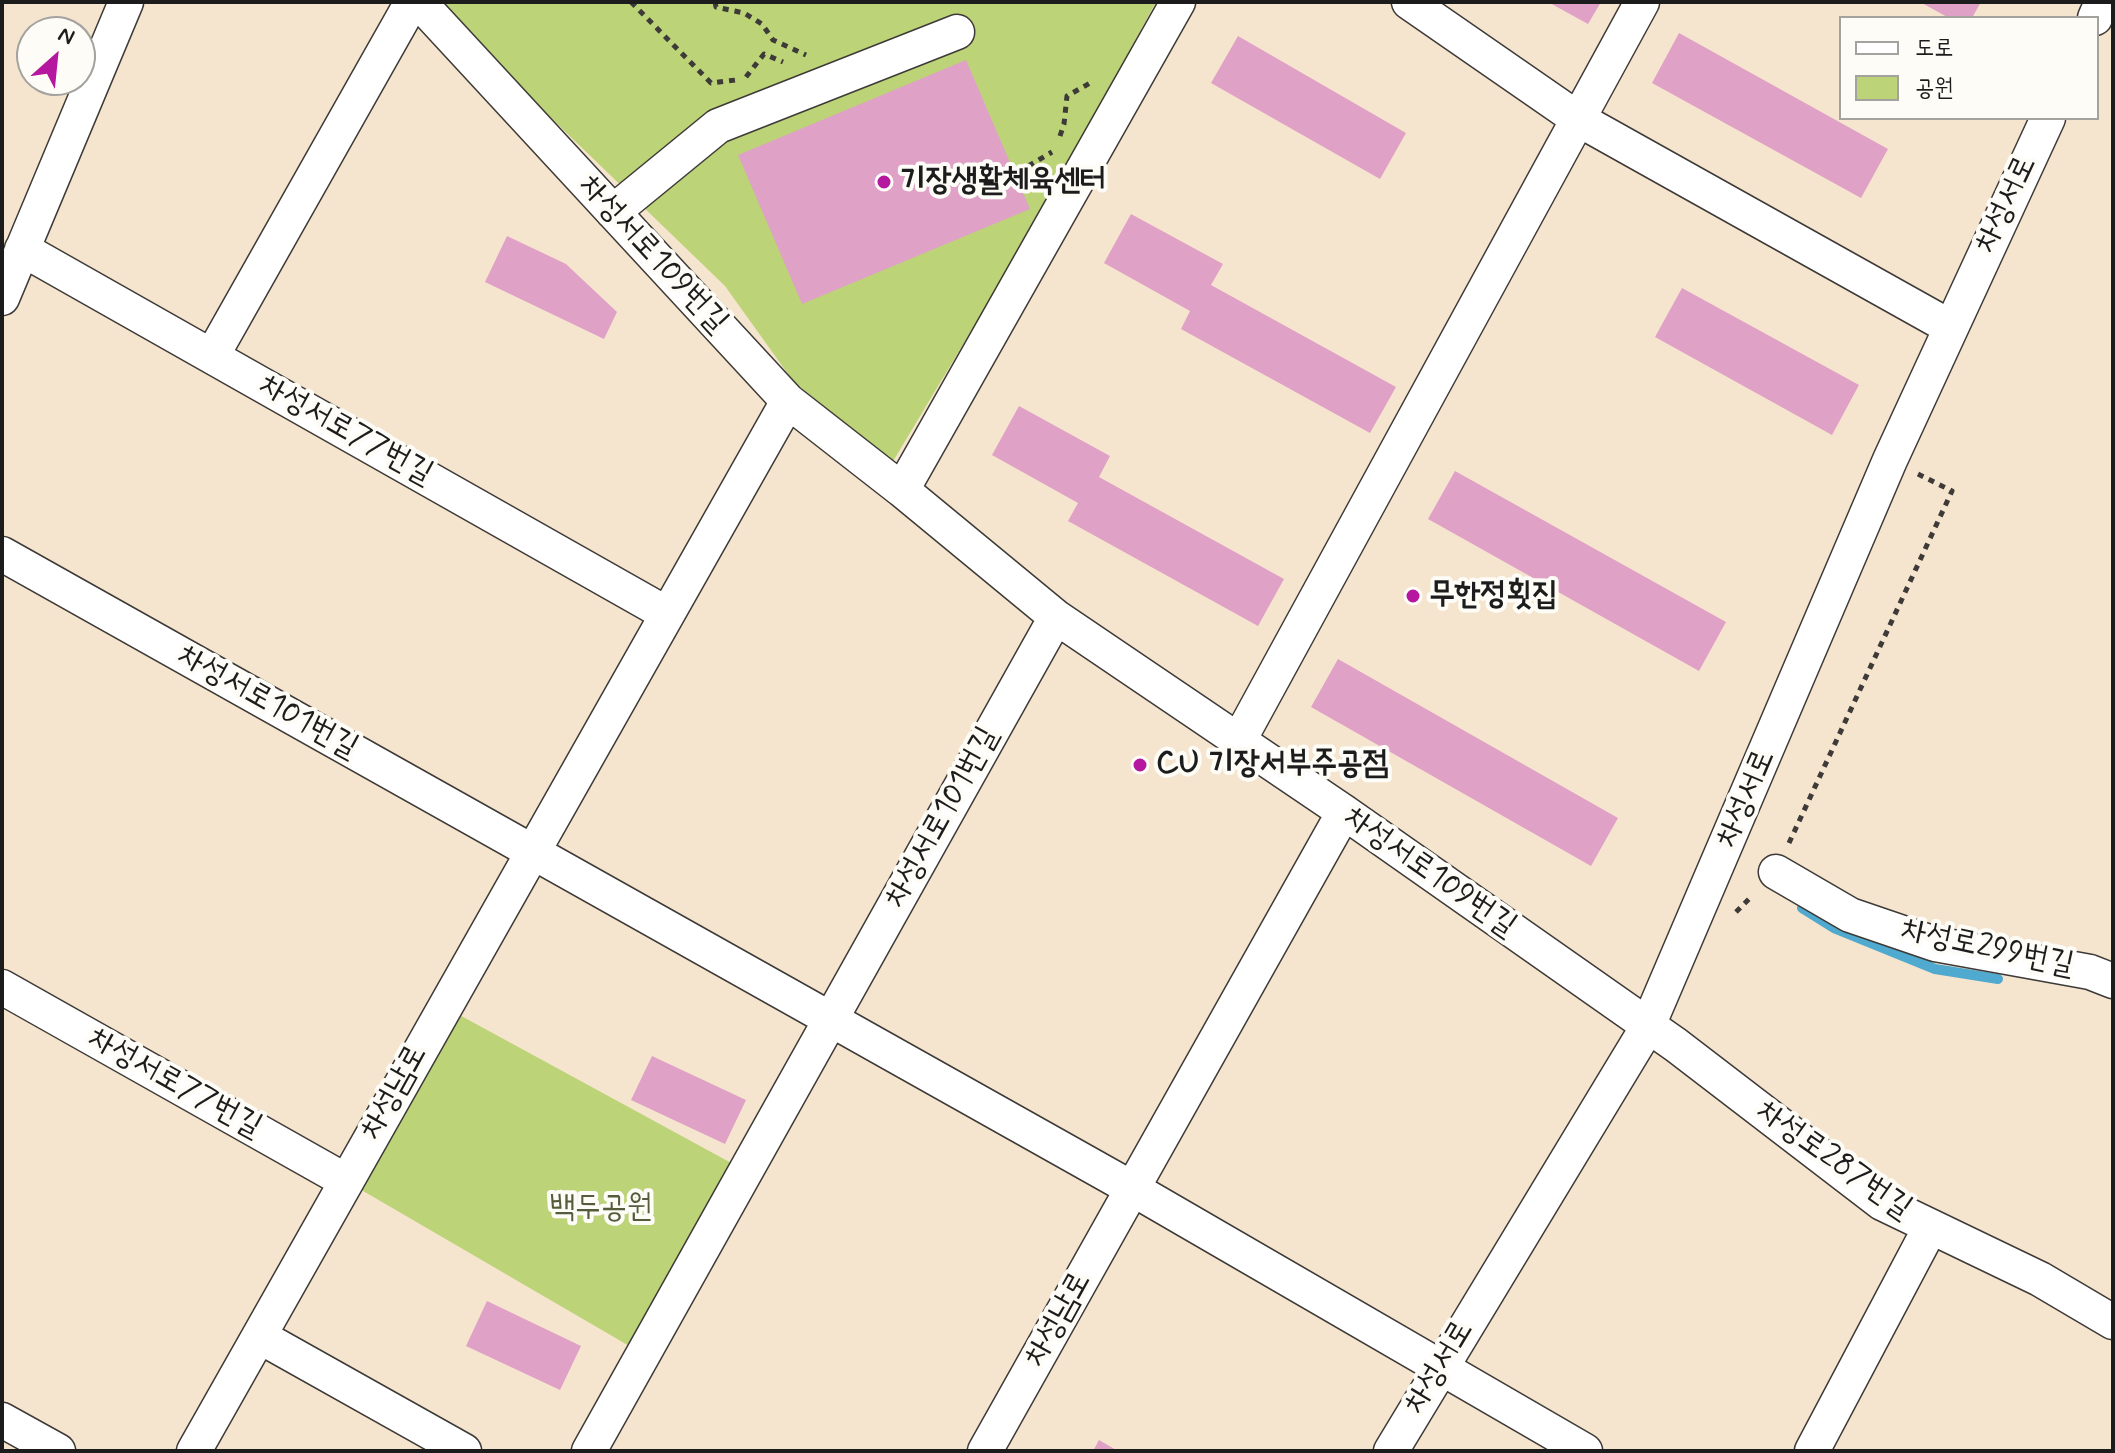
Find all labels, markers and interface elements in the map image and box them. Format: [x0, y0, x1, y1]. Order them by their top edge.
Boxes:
north arrow [16, 16, 96, 96]
legend [1839, 16, 2099, 120]
text: N [53, 21, 79, 52]
text: 도로 [1915, 33, 1954, 64]
text: 공원 [1915, 73, 1954, 104]
street label: 차성서로 [1968, 150, 2046, 260]
place label: 기장생활체육센터 [900, 163, 1106, 201]
street label: 차성서로109번길 [569, 168, 735, 342]
marker: 기장생활체육센터 [875, 173, 893, 191]
street label: 차성서로77번길 [251, 367, 439, 495]
place label: 무한정횟집 [1429, 577, 1558, 615]
marker: 무한정횟집 [1404, 587, 1422, 605]
street label: 차성서로101번길 [170, 637, 364, 769]
street label: 차성서로101번길 [877, 721, 1009, 915]
street label: 차성서로 [1709, 744, 1785, 854]
place label: CU 기장서부주공점 [1156, 746, 1388, 784]
marker: CU 기장서부주공점 [1131, 756, 1149, 774]
street label: 차성서로109번길 [1335, 799, 1523, 947]
street label: 차성로299번길 [1897, 912, 2077, 986]
street label: 차성서로77번길 [80, 1020, 268, 1148]
street label: 차성남로 [353, 1039, 437, 1147]
street label: 차성로287번길 [1747, 1093, 1919, 1229]
park label: 백두공원 [550, 1190, 652, 1228]
street label: 차성남로 [1017, 1266, 1101, 1374]
street label: 차성서로 [1397, 1314, 1483, 1422]

